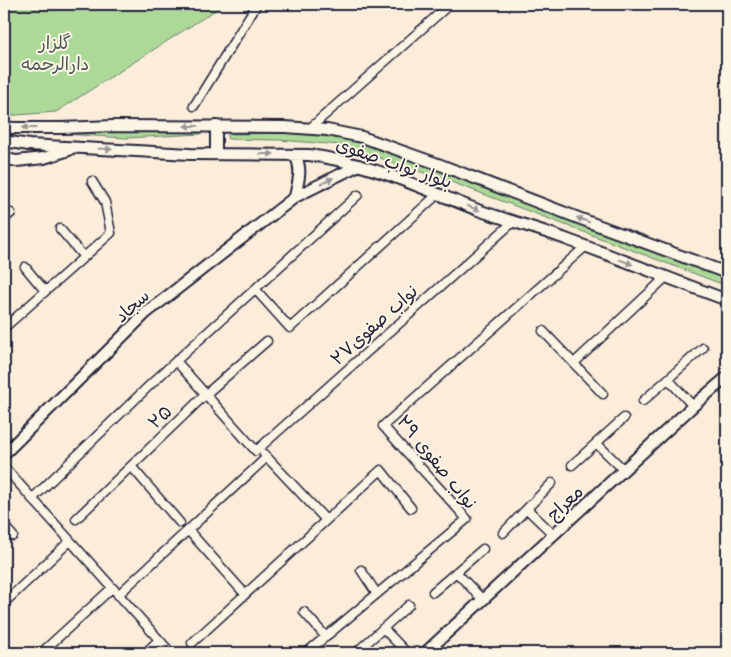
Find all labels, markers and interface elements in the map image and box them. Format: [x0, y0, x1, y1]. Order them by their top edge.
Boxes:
park label: گلزار دارالرحمه [21, 31, 89, 76]
one-way arrow [183, 122, 199, 130]
one-way arrow [21, 124, 37, 132]
street label: بلوار نواب صفوی [333, 132, 455, 194]
one-way arrow [97, 146, 113, 154]
one-way arrow [259, 150, 275, 158]
one-way arrow [319, 177, 334, 185]
one-way arrow [466, 204, 481, 212]
one-way arrow [575, 216, 590, 224]
one-way arrow [619, 258, 634, 266]
street label: ۲۷نواب صفوی [325, 279, 423, 371]
street label: سجاد [109, 284, 155, 328]
street label: ۲۵ [143, 400, 177, 434]
street label: نواب صفوی ۲۹ [392, 410, 482, 514]
street label: معراج [541, 480, 589, 526]

